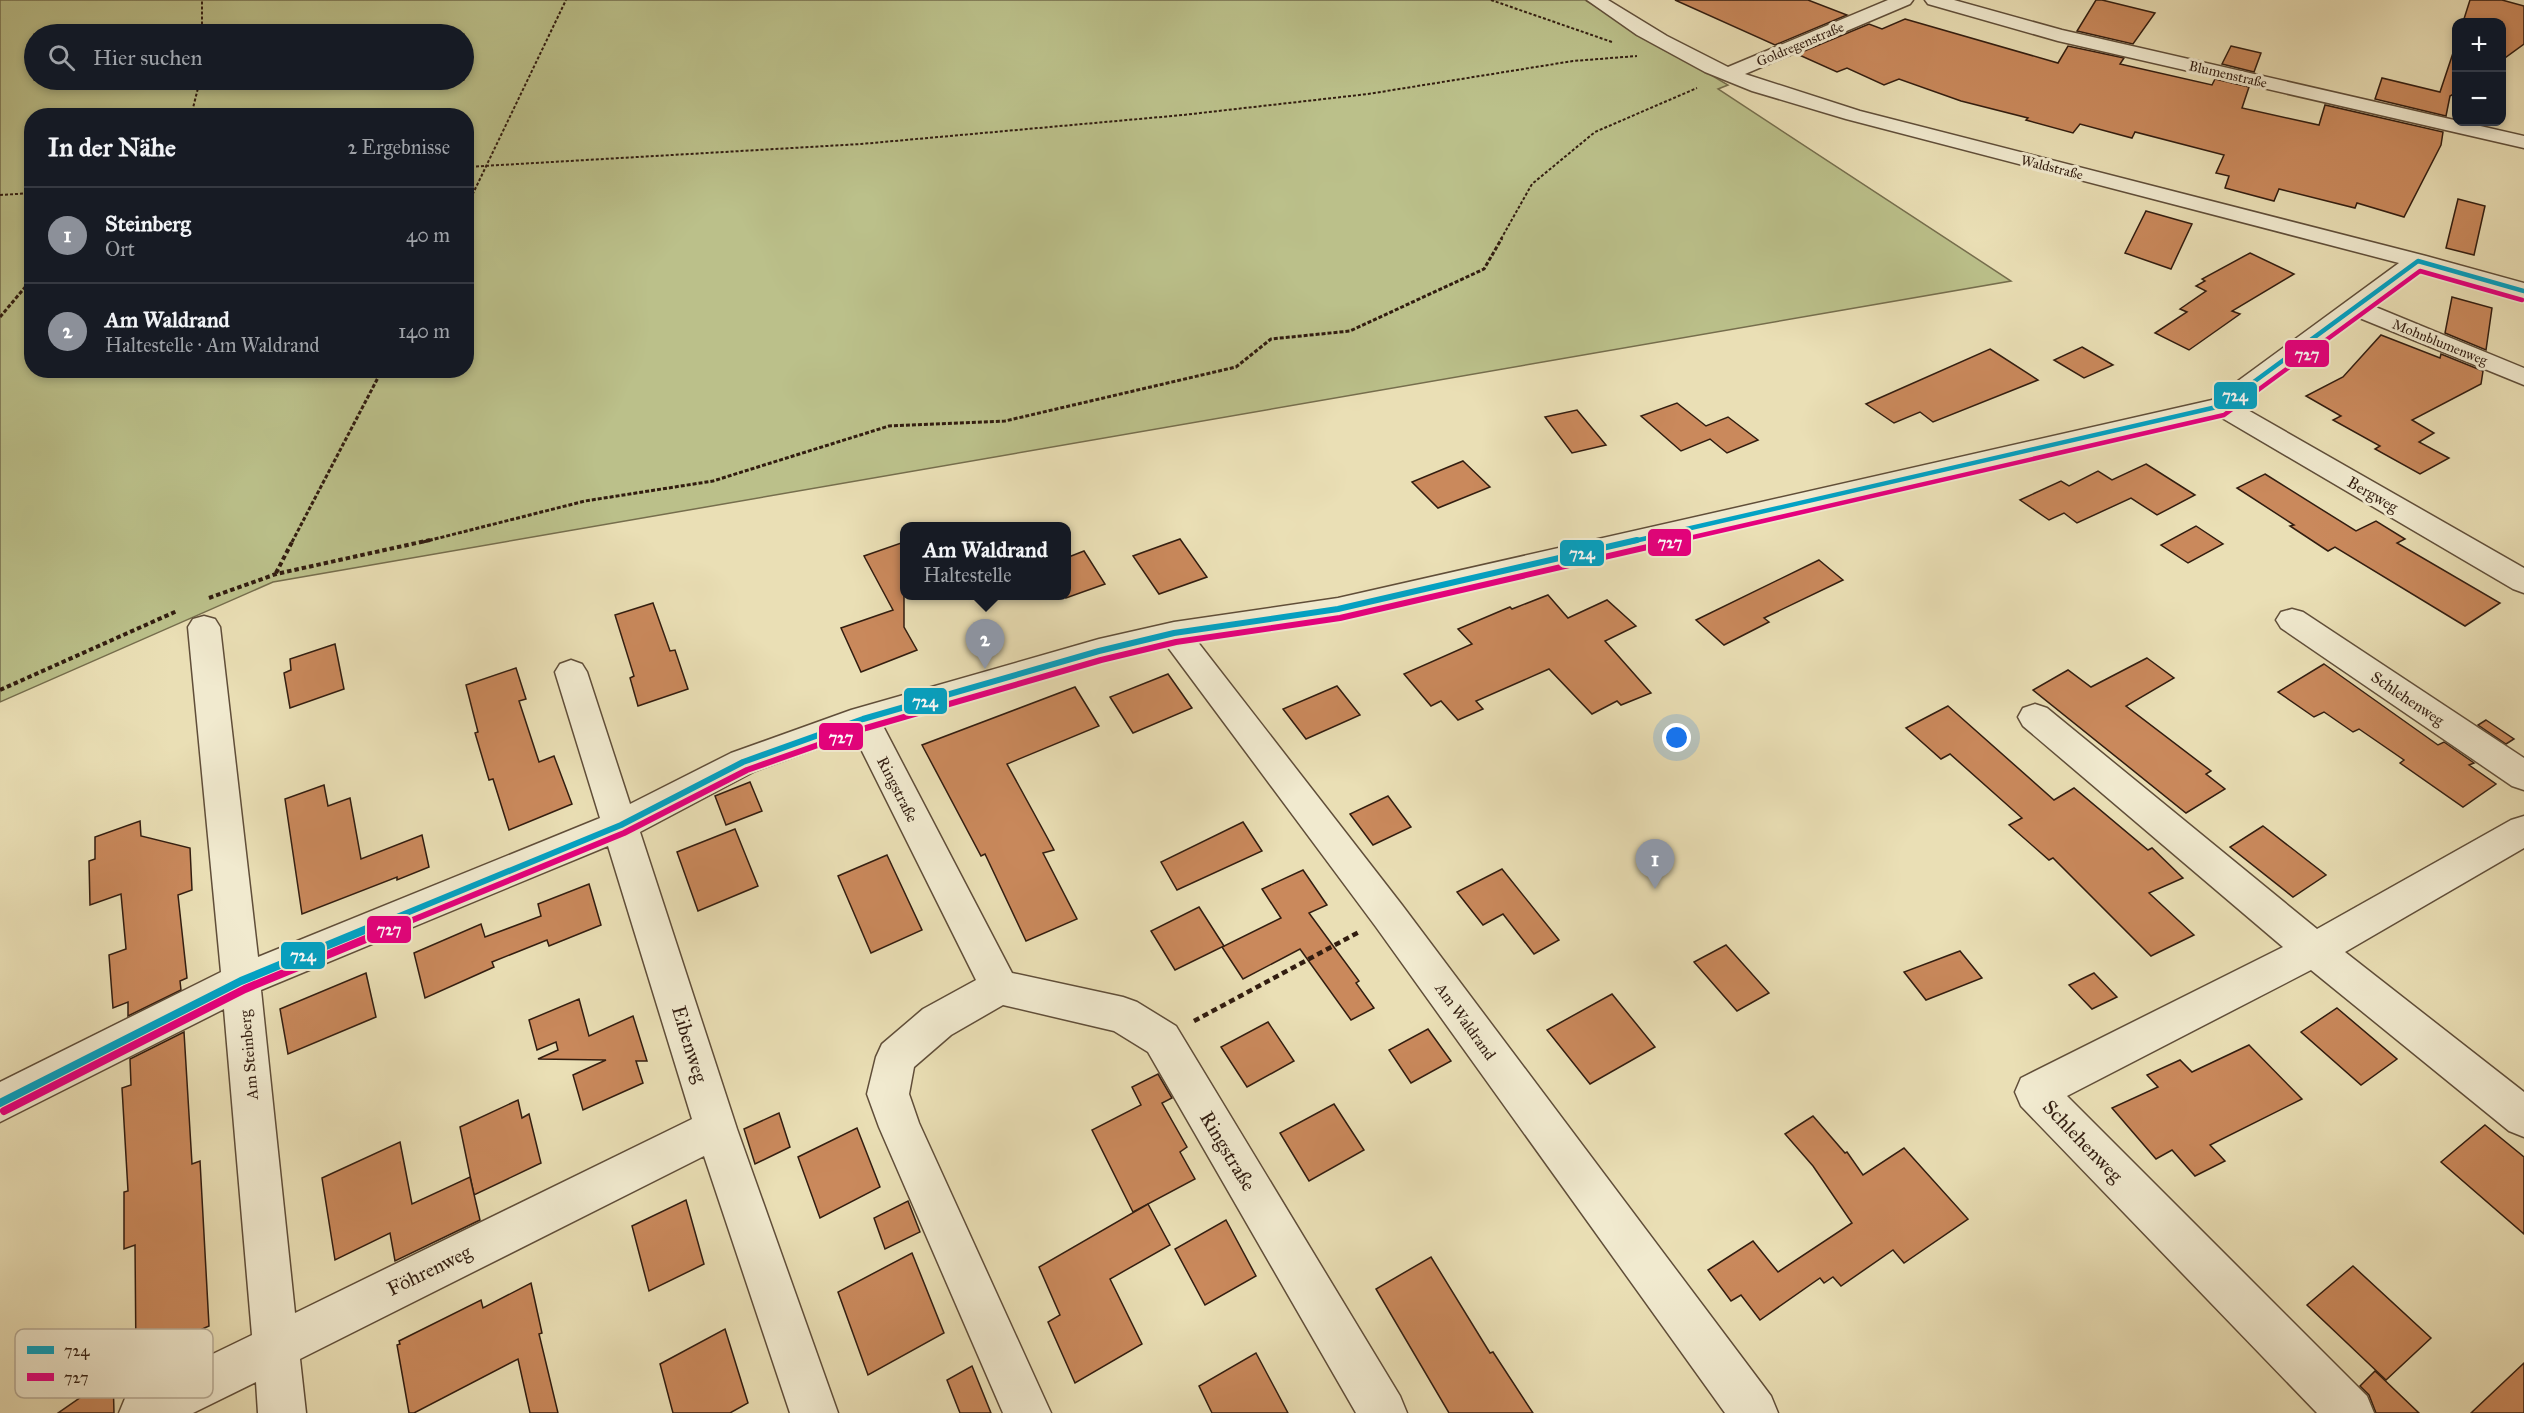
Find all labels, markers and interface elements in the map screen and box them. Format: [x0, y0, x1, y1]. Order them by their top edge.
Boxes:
street label: Goldregenstraße [1754, 18, 1847, 71]
map controls [2452, 18, 2506, 126]
button: + [2452, 18, 2506, 72]
search box [24, 24, 474, 90]
icon: search [45, 41, 78, 74]
text: Hier suchen [93, 44, 202, 71]
street label: Blumenstraße [2187, 57, 2269, 92]
button: − [2452, 72, 2506, 126]
text: In der Nähe [48, 131, 176, 163]
text: 2 Ergebnisse [347, 135, 450, 159]
street label: Waldstraße [2019, 152, 2085, 183]
text: Steinberg [105, 210, 191, 237]
text: 1 [64, 223, 71, 247]
text: 40 m [406, 223, 450, 247]
text: Ort [105, 237, 135, 261]
text: Am Waldrand [105, 306, 230, 333]
street label: Mohnblumenweg [2390, 316, 2490, 369]
text: 2 [63, 319, 72, 343]
text: 140 m [398, 319, 450, 343]
text: Haltestelle · Am Waldrand [105, 333, 320, 357]
line badge: 727 [2284, 339, 2330, 368]
text: 727 [2295, 345, 2320, 364]
line badge: 724 [2213, 381, 2258, 410]
text: 724 [2222, 386, 2249, 406]
street label: Bergweg [2344, 472, 2402, 518]
popup [900, 522, 1071, 600]
line badge: 727 [1647, 528, 1692, 557]
text: 727 [1658, 533, 1683, 552]
text: Am Waldrand [923, 536, 1048, 563]
line badge: 724 [1559, 539, 1605, 567]
text: 724 [1569, 544, 1596, 564]
text: Haltestelle [923, 563, 1011, 587]
pin: 2 [966, 620, 1004, 669]
street label: Schlehenweg [2367, 667, 2448, 731]
line badge: 724 [903, 687, 948, 715]
text: 724 [912, 692, 939, 712]
line badge: 727 [818, 722, 864, 751]
your location [1662, 723, 1691, 752]
text: 727 [829, 728, 854, 747]
street label: Ringstraße [872, 753, 922, 826]
pin: 1 [1636, 840, 1674, 889]
line badge: 727 [366, 915, 412, 944]
text: 727 [377, 920, 402, 939]
line badge: 724 [280, 941, 326, 970]
text: 724 [290, 946, 317, 966]
street label: Am Waldrand [1431, 978, 1500, 1064]
street label: Eibenweg [666, 1003, 713, 1086]
street label: Am Steinberg [235, 1009, 263, 1102]
street label: Schlehenweg [2037, 1095, 2129, 1188]
street label: Ringstraße [1194, 1107, 1261, 1196]
street label: Föhrenweg [383, 1239, 476, 1302]
legend [15, 1329, 213, 1398]
text: 724 [64, 1341, 90, 1360]
text: 727 [64, 1368, 89, 1387]

